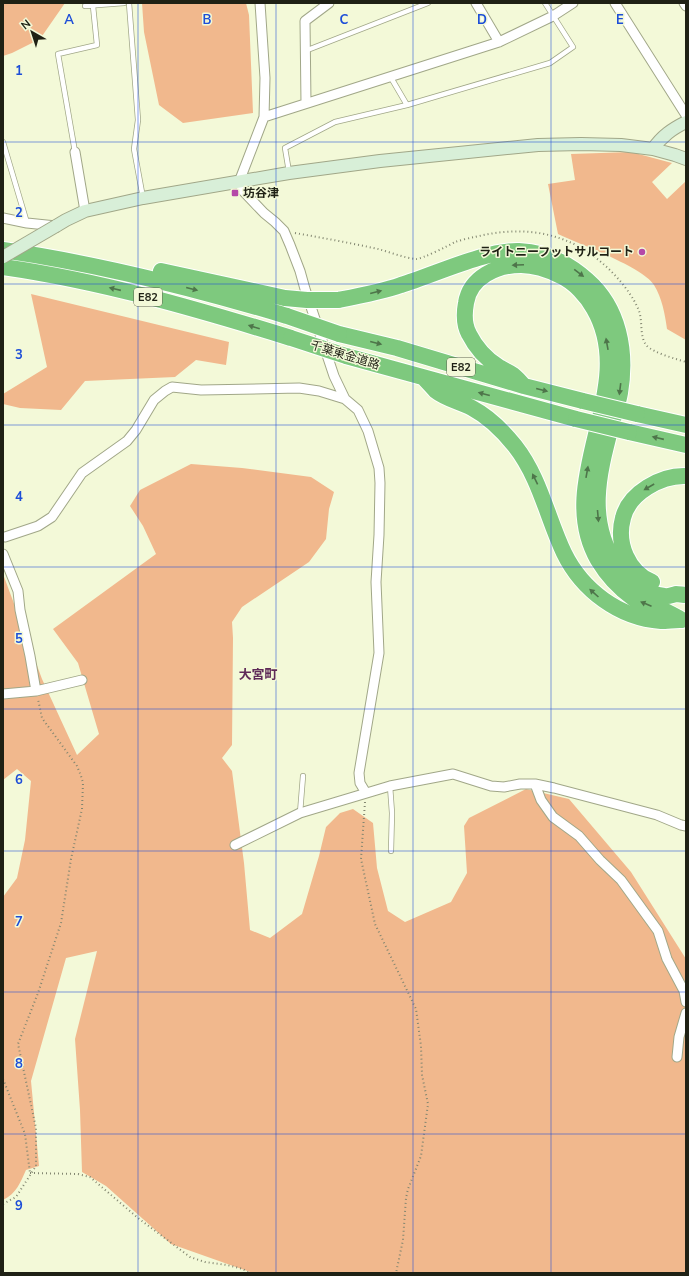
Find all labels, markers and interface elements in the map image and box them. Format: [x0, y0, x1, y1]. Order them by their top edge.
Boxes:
text: A [64, 11, 74, 29]
text: B [203, 11, 212, 29]
text: C [340, 11, 349, 29]
text: D [477, 11, 487, 29]
text: E [616, 11, 624, 29]
north arrow [12, 12, 52, 52]
text: N [18, 16, 34, 33]
text: 1 [15, 62, 23, 80]
place label: 坊谷津 [243, 185, 279, 201]
marker: 坊谷津 [230, 188, 240, 198]
text: 2 [15, 204, 23, 222]
place label: ライトニーフットサルコート [479, 244, 634, 260]
marker: ライトニーフットサルコート [637, 247, 647, 257]
one-way arrow [512, 262, 524, 269]
one-way arrow [573, 269, 584, 278]
one-way arrow [108, 285, 121, 291]
one-way arrow [186, 286, 198, 292]
road number: E82 [134, 288, 162, 306]
one-way arrow [370, 289, 382, 295]
one-way arrow [247, 324, 259, 330]
street label: 千葉東金道路 [308, 337, 382, 373]
one-way arrow [604, 338, 610, 350]
one-way arrow [371, 340, 383, 346]
text: 3 [15, 346, 23, 364]
road number: E82 [447, 358, 475, 376]
one-way arrow [617, 383, 623, 395]
one-way arrow [536, 388, 548, 394]
one-way arrow [478, 391, 491, 397]
one-way arrow [651, 435, 664, 441]
one-way arrow [585, 465, 591, 478]
one-way arrow [532, 473, 538, 485]
one-way arrow [643, 483, 655, 490]
text: 4 [15, 488, 23, 506]
one-way arrow [595, 510, 602, 522]
one-way arrow [589, 588, 600, 597]
one-way arrow [641, 601, 652, 607]
text: 5 [15, 630, 23, 648]
district label: 大宮町 [238, 666, 278, 684]
text: 6 [15, 771, 23, 789]
text: 7 [15, 913, 23, 931]
text: 8 [15, 1055, 23, 1073]
text: 9 [15, 1197, 23, 1215]

